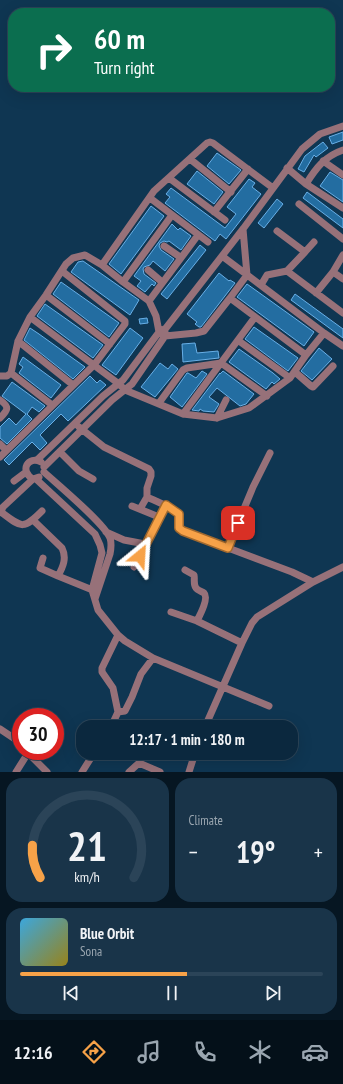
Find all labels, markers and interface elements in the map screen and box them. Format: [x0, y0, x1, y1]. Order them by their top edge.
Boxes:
text: 60 m [94, 20, 145, 57]
icon: right [28, 24, 80, 76]
text: Turn right [94, 56, 154, 79]
pin [221, 506, 255, 540]
icon: arrive [227, 512, 249, 534]
position arrow [119, 535, 161, 577]
speed limit sign: 30 [12, 708, 64, 760]
text: 12:17 · 1 min · 180 m [129, 730, 245, 749]
text: Climate [189, 812, 223, 829]
text: 21 [67, 819, 107, 872]
text: 19° [236, 832, 276, 871]
text: − [189, 838, 198, 866]
text: + [314, 838, 323, 866]
text: km/h [75, 867, 100, 886]
text: Blue Orbit [80, 924, 134, 943]
text: Sona [80, 943, 102, 960]
icon: previous [60, 982, 82, 1004]
icon: pause [161, 982, 183, 1004]
icon: next [262, 982, 284, 1004]
icon: directions [80, 1038, 108, 1066]
icon: music [135, 1038, 163, 1066]
icon: phone [191, 1038, 219, 1066]
icon: climate [246, 1038, 274, 1066]
icon: car [301, 1038, 329, 1066]
text: 12:16 [14, 1041, 53, 1064]

